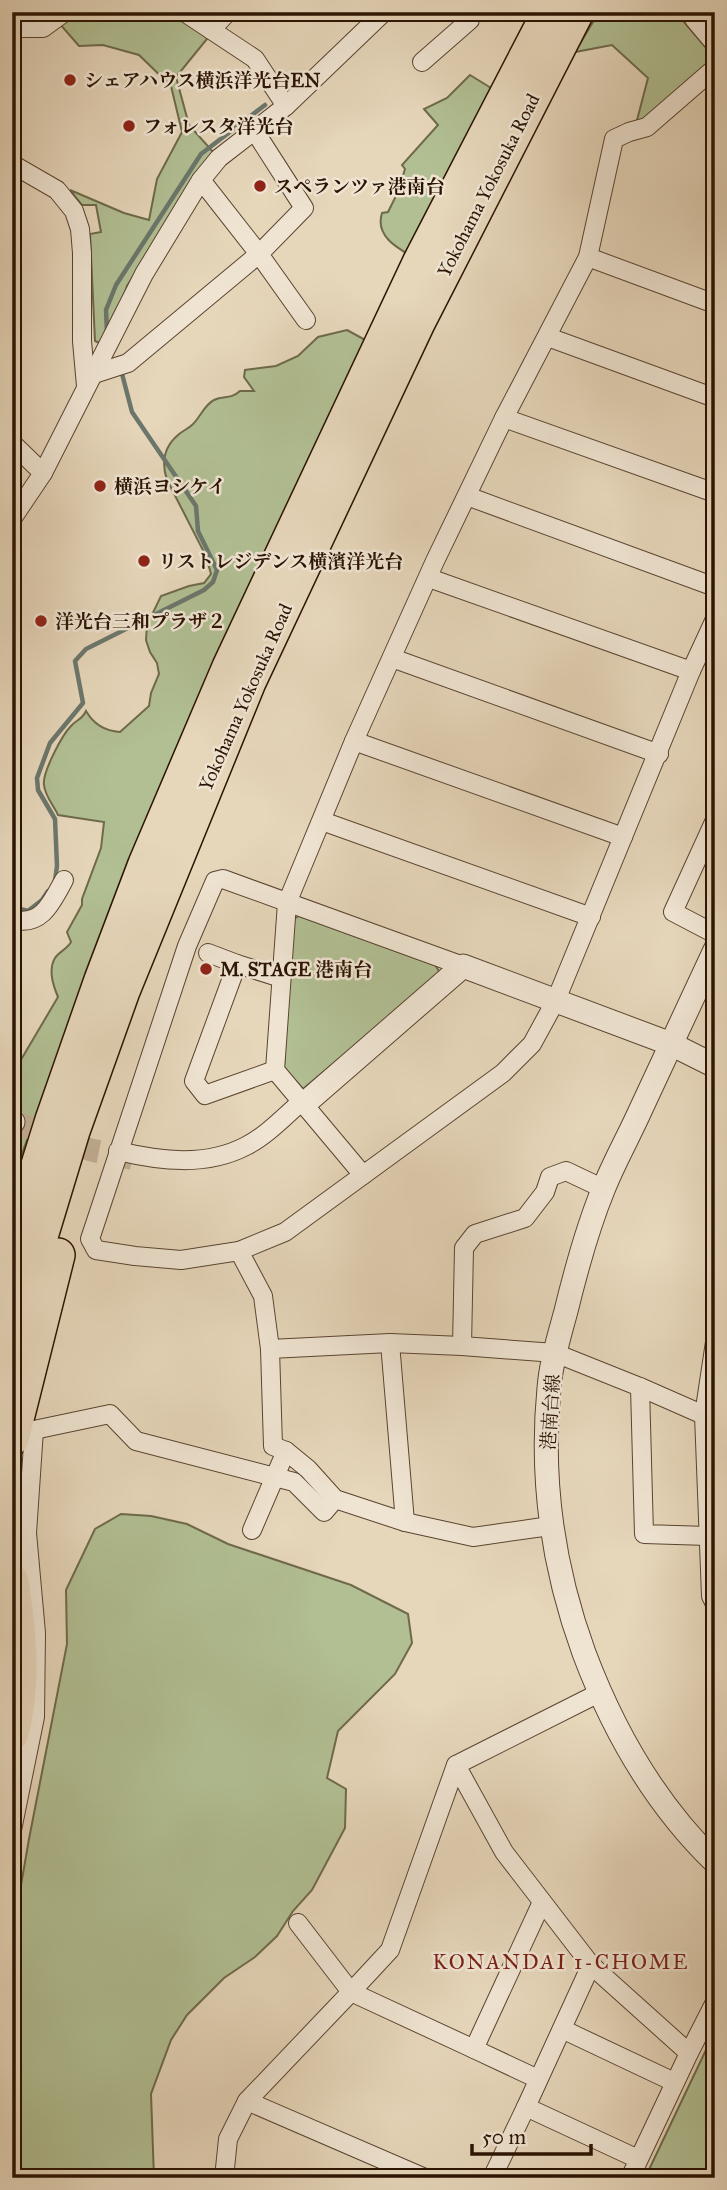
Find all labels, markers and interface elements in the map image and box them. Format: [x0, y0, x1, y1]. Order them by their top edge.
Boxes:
place label: シェアハウス横浜洋光台EN [84, 69, 320, 92]
marker: シェアハウス横浜洋光台EN [62, 72, 78, 88]
street label: Yokohama Yokosuka Road [432, 89, 545, 281]
place label: フォレスタ洋光台 [143, 115, 293, 138]
marker: フォレスタ洋光台 [121, 118, 137, 134]
place label: スペランツァ港南台 [274, 175, 445, 198]
marker: スペランツァ港南台 [252, 178, 268, 194]
place label: 横浜ヨシケイ [114, 475, 226, 498]
marker: 横浜ヨシケイ [92, 478, 108, 494]
place label: リストレジデンス横濱洋光台 [158, 550, 403, 573]
marker: リストレジデンス横濱洋光台 [136, 553, 152, 569]
street label: Yokohama Yokosuka Road [194, 600, 297, 794]
place label: 洋光台三和プラザ２ [55, 610, 226, 633]
marker: 洋光台三和プラザ２ [33, 613, 49, 629]
place label: M. STAGE 港南台 [220, 958, 372, 981]
marker: M. STAGE 港南台 [198, 961, 214, 977]
street label: 港南台線 [536, 1373, 565, 1451]
district label: KONANDAI 1-CHOME [432, 1949, 690, 1975]
scale bar [472, 2113, 590, 2157]
text: 50 m [482, 2124, 527, 2150]

